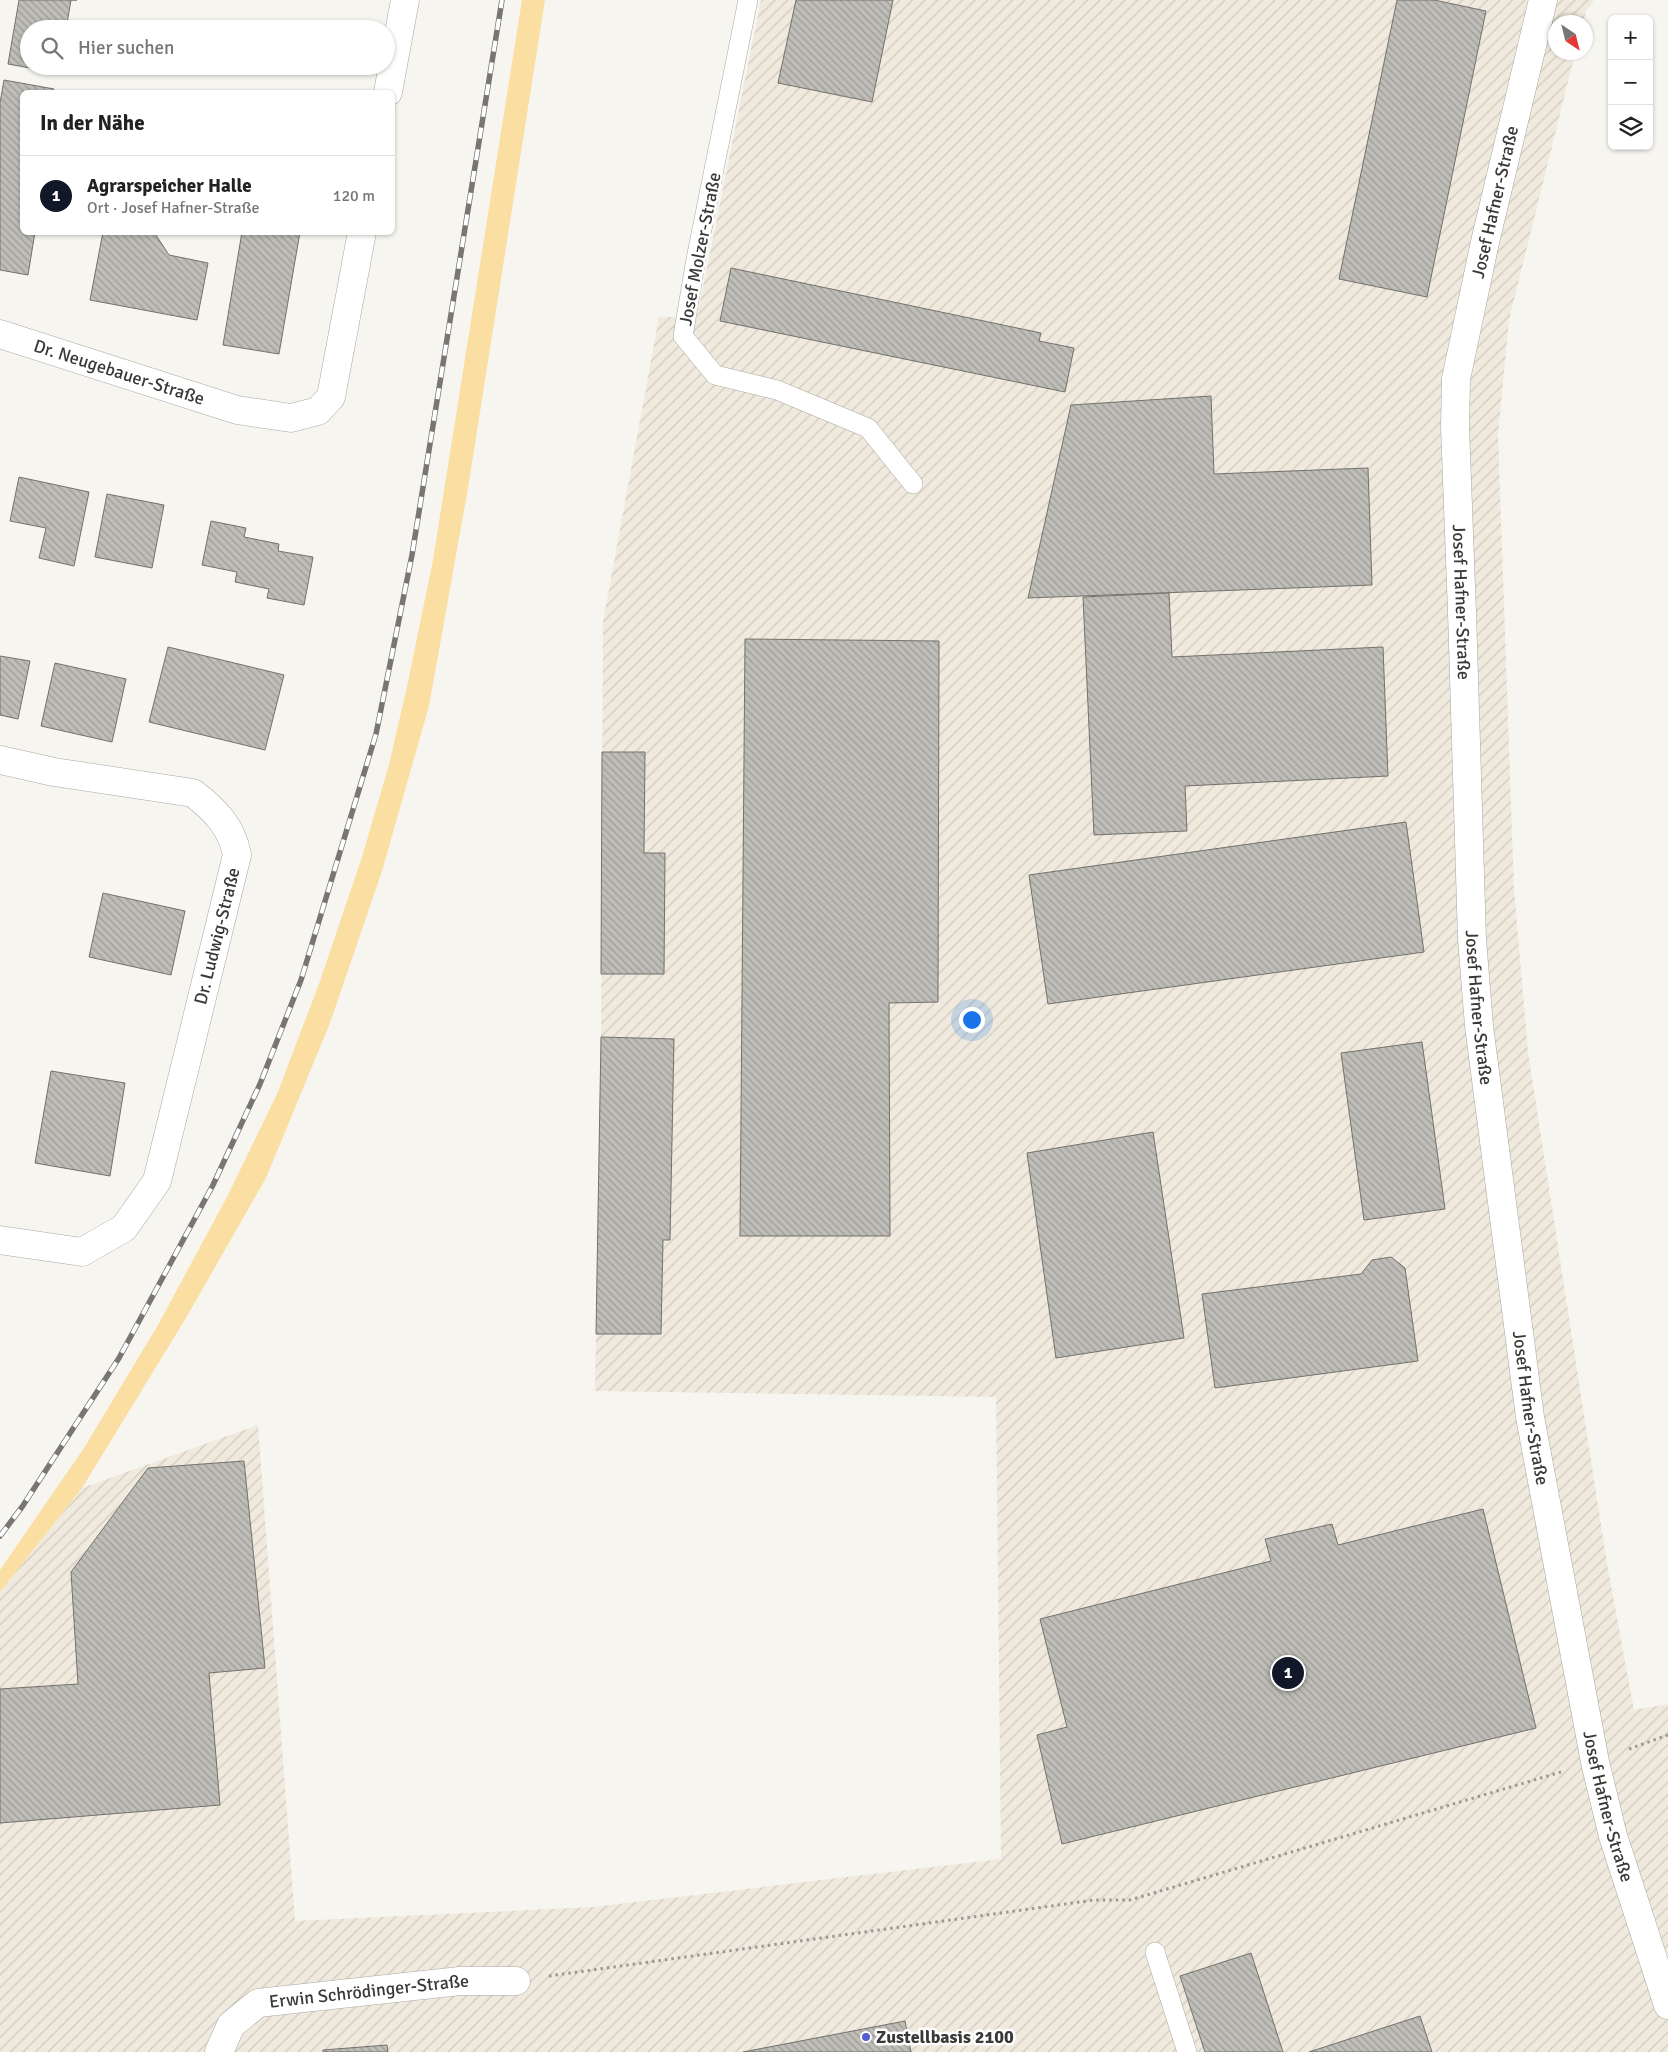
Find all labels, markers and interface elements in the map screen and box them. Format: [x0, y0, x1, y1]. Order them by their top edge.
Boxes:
north arrow [1548, 15, 1593, 60]
map controls [1608, 15, 1653, 150]
button: + [1608, 15, 1653, 60]
search box [20, 20, 395, 75]
icon: search [38, 34, 66, 62]
text: Hier suchen [78, 36, 174, 60]
button: − [1608, 60, 1653, 105]
button: layers [1608, 105, 1653, 150]
text: In der Nähe [40, 110, 145, 136]
street label: Josef Hafner-Straße [1467, 124, 1523, 280]
street label: Josef Molzer-Straße [674, 170, 726, 328]
text: Agrarspeicher Halle [87, 174, 252, 198]
text: 1 [52, 186, 60, 206]
text: 120 m [333, 186, 375, 206]
text: Ort · Josef Hafner-Straße [87, 198, 260, 218]
street label: Dr. Neugebauer-Straße [31, 335, 207, 410]
street label: Josef Hafner-Straße [1448, 524, 1475, 680]
street label: Dr. Ludwig-Straße [189, 865, 245, 1007]
street label: Josef Hafner-Straße [1461, 930, 1498, 1086]
your location [959, 1007, 985, 1033]
street label: Josef Hafner-Straße [1508, 1330, 1554, 1487]
pin: 1 [1272, 1654, 1304, 1692]
street label: Josef Hafner-Straße [1578, 1729, 1638, 1885]
street label: Erwin Schrödinger-Straße [268, 1970, 469, 2013]
place label: Zustellbasis 2100 [876, 2026, 1014, 2048]
marker: Zustellbasis 2100 [860, 2031, 872, 2043]

